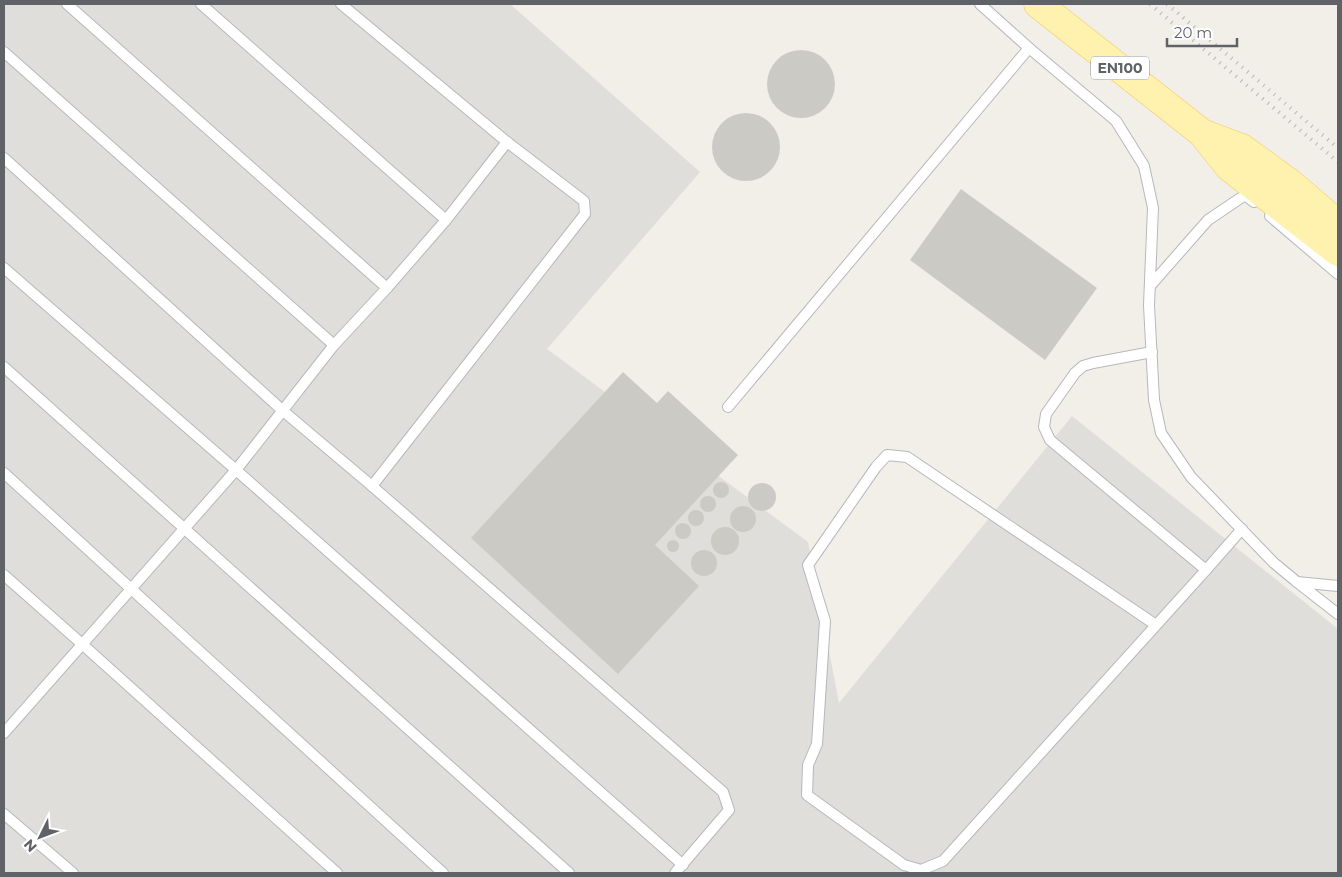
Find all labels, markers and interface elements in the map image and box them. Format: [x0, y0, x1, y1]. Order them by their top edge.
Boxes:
scale bar [1167, 15, 1237, 47]
text: 20 m [1174, 23, 1212, 42]
road number: EN100 [1091, 56, 1149, 80]
north arrow [15, 812, 65, 862]
text: N [20, 835, 41, 856]

